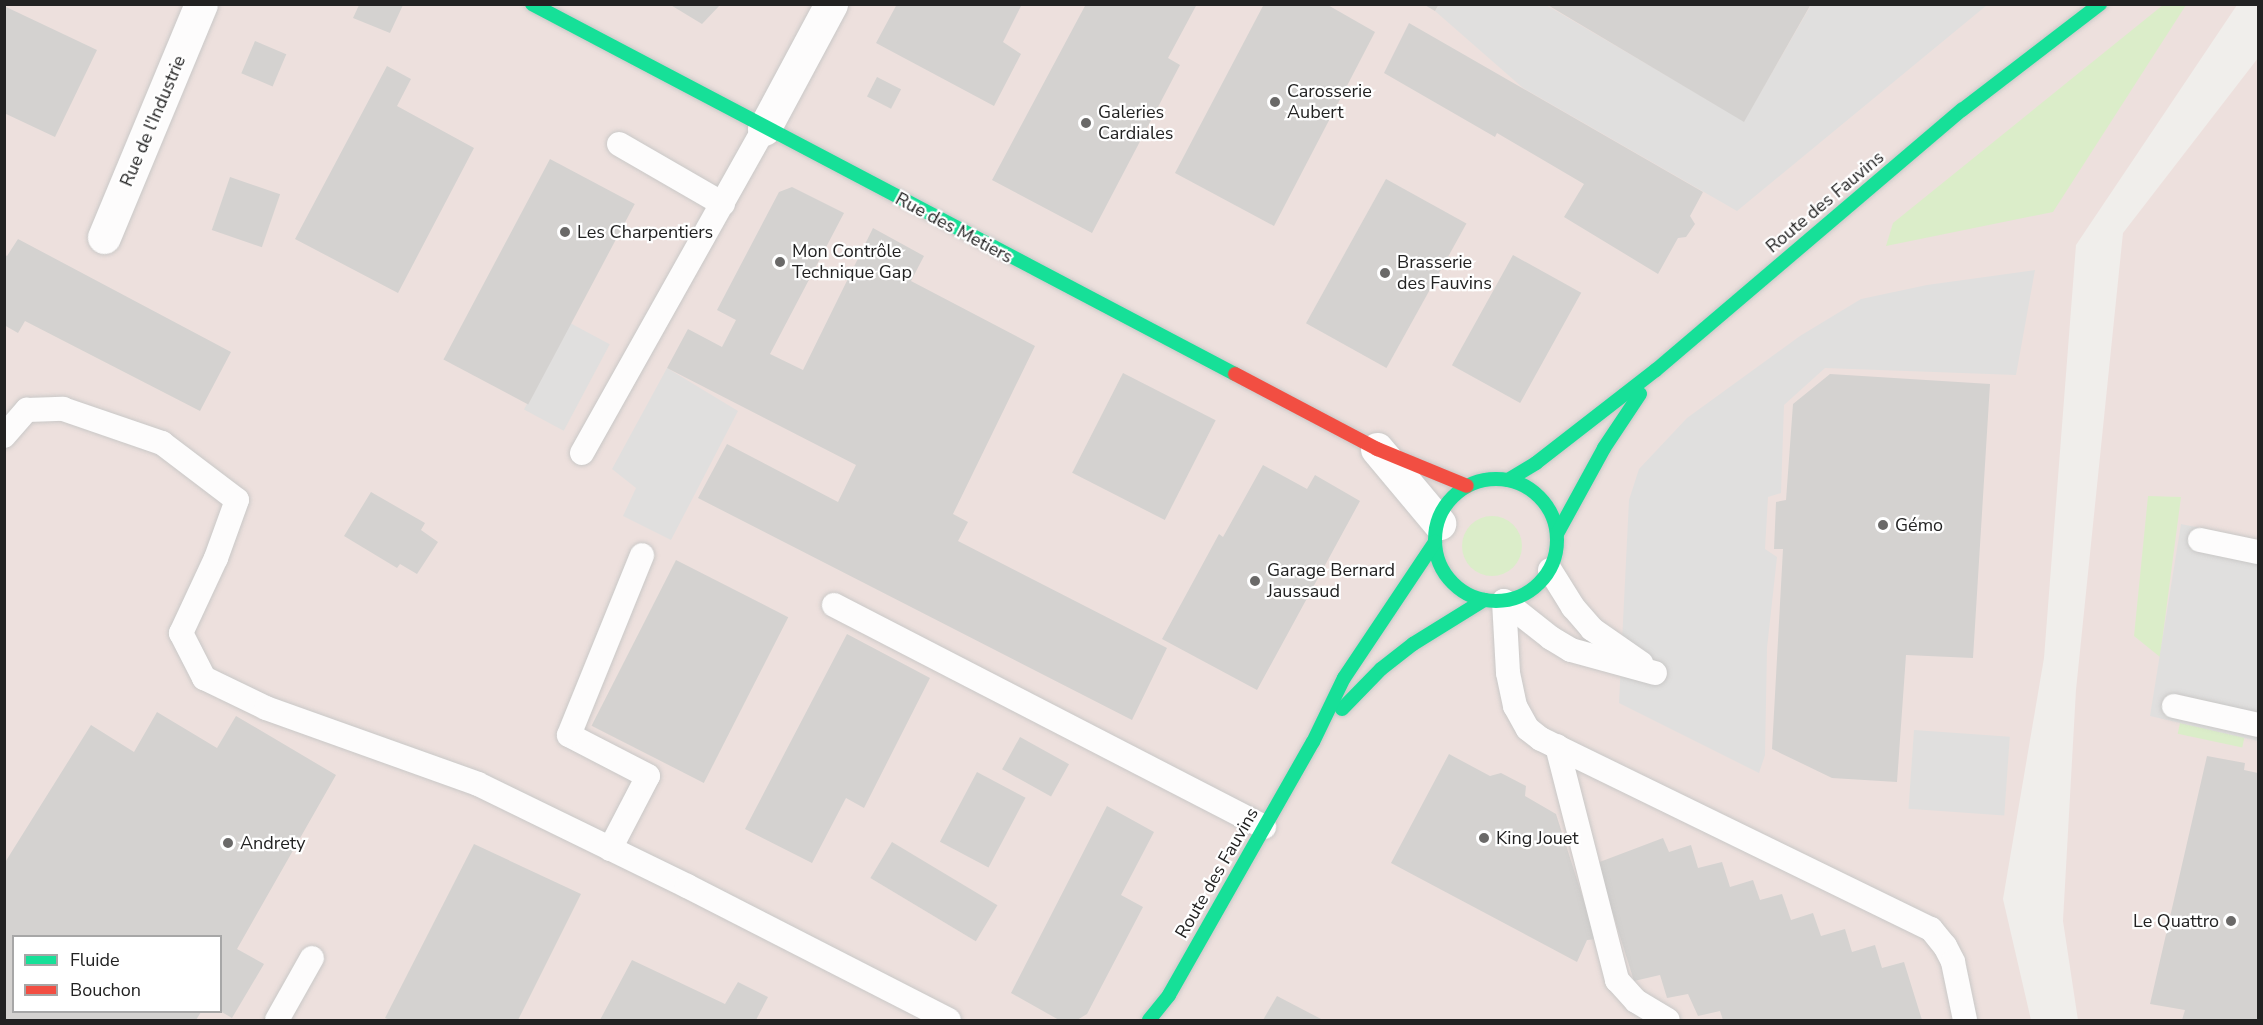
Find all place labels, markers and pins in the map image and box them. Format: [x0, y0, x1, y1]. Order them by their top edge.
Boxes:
place label: Carosserie Aubert [1287, 81, 1372, 124]
marker: Carosserie Aubert [1268, 95, 1282, 109]
place label: Galeries Cardiales [1098, 102, 1173, 144]
marker: Galeries Cardiales [1079, 116, 1093, 130]
place label: Les Charpentiers [577, 221, 713, 243]
marker: Les Charpentiers [558, 225, 572, 239]
place label: Mon Contrôle Technique Gap [792, 241, 912, 284]
place label: Brasserie des Fauvins [1397, 252, 1492, 294]
marker: Mon Contrôle Technique Gap [773, 255, 787, 269]
marker: Brasserie des Fauvins [1378, 266, 1392, 280]
place label: Gémo [1895, 514, 1943, 536]
marker: Gémo [1876, 518, 1890, 532]
place label: Garage Bernard Jaussaud [1267, 560, 1395, 602]
marker: Garage Bernard Jaussaud [1248, 574, 1262, 588]
place label: King Jouet [1496, 827, 1579, 849]
marker: King Jouet [1477, 831, 1491, 845]
place label: Andrety [240, 832, 305, 854]
marker: Andrety [221, 836, 235, 850]
place label: Le Quattro [2133, 910, 2219, 932]
marker: Le Quattro [2224, 914, 2238, 928]

